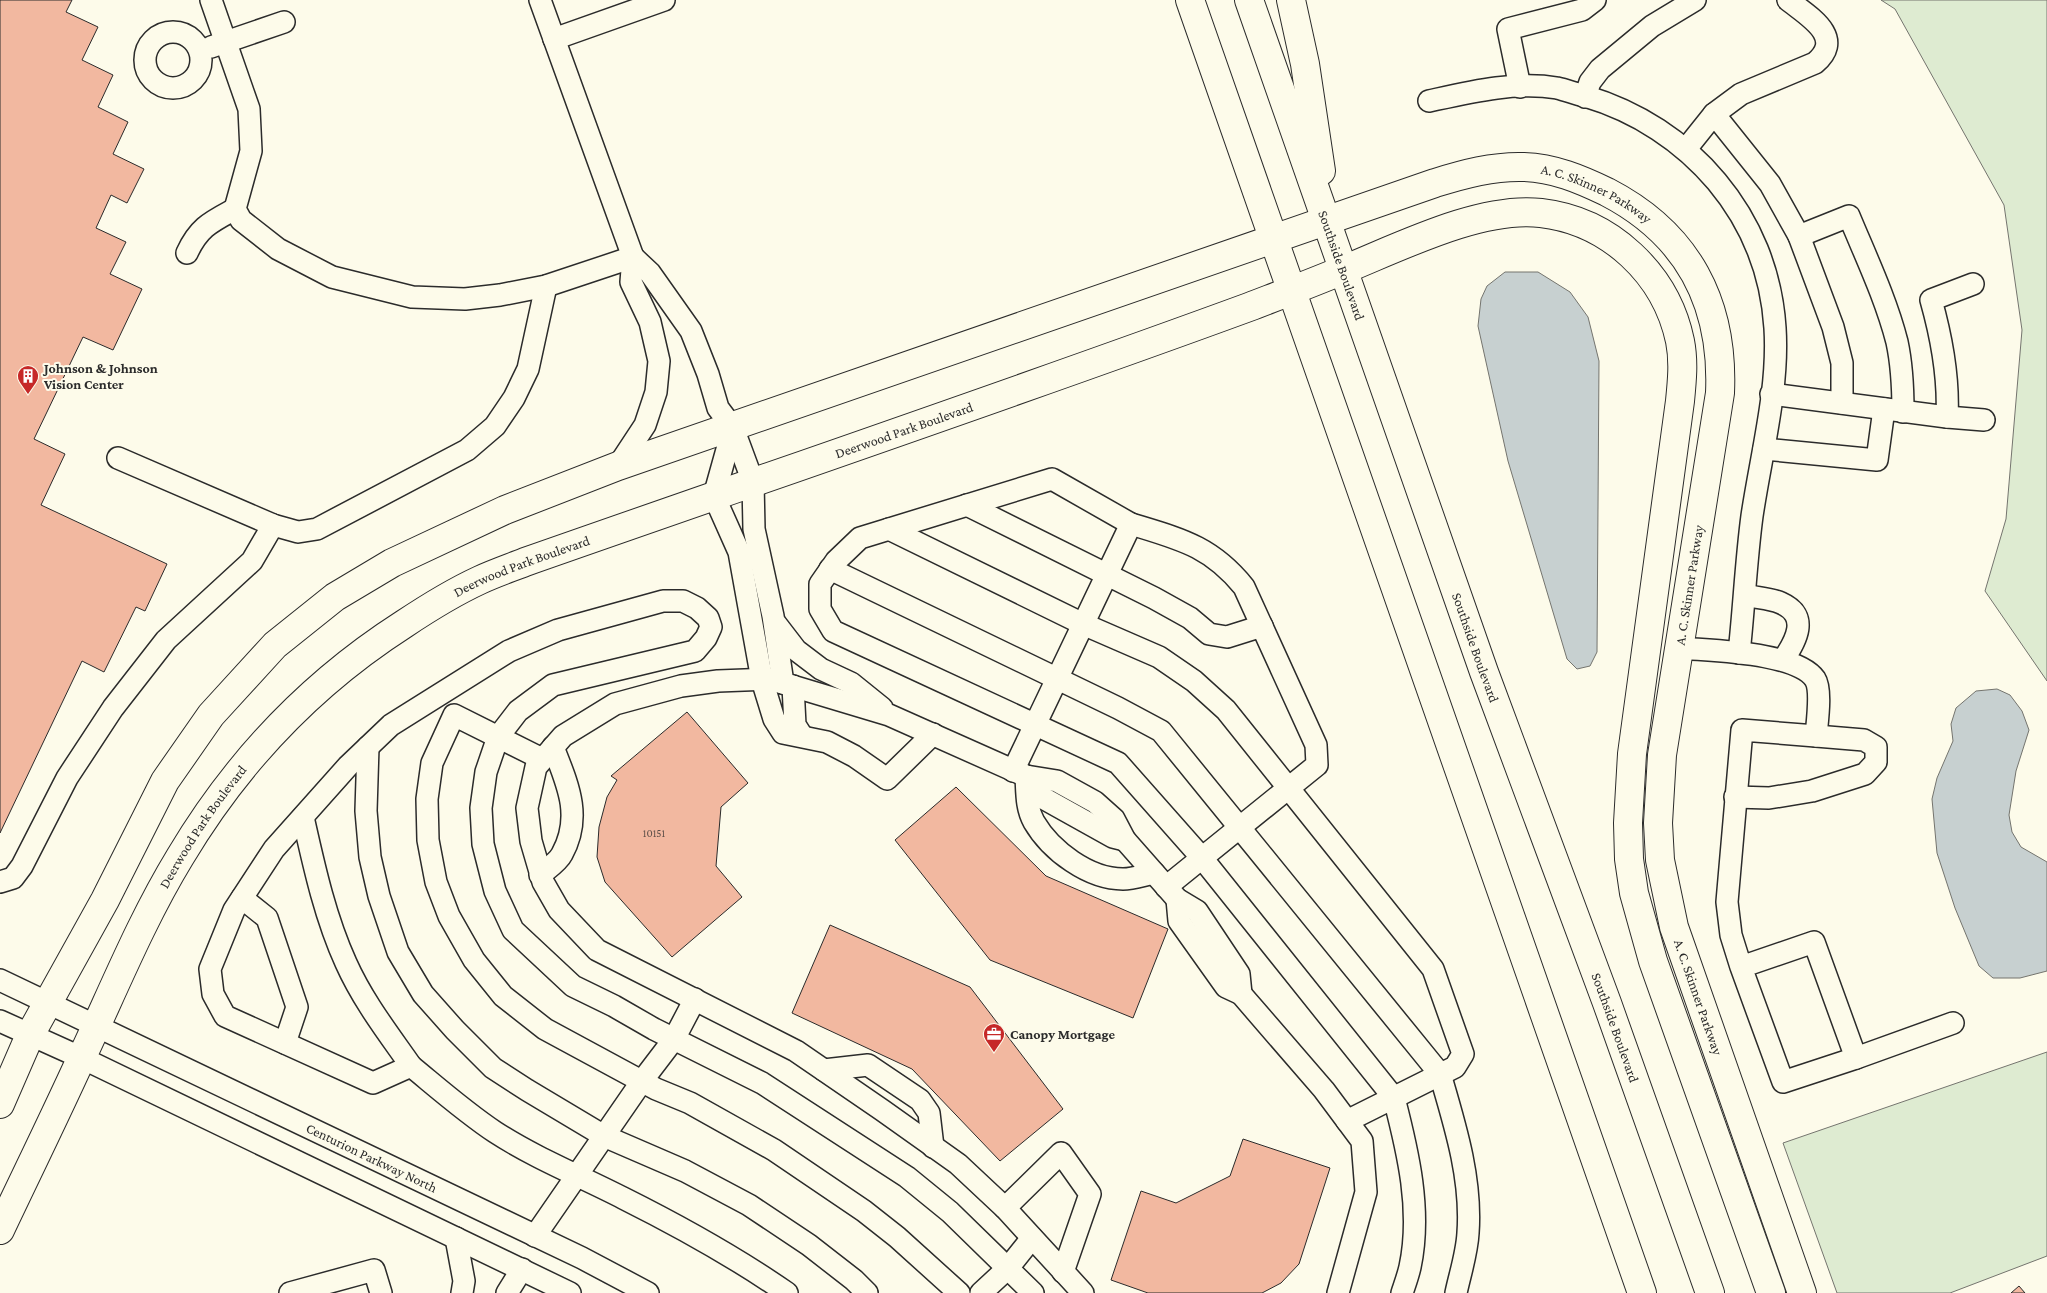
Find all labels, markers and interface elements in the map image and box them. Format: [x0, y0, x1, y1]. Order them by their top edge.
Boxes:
street label: A. C. Skinner Parkway [1540, 161, 1655, 227]
street label: Southside Boulevard [1315, 208, 1369, 323]
place label: Johnson & Johnson Vision Center [42, 360, 158, 392]
building icon: Johnson & Johnson Vision Center [16, 364, 40, 395]
street label: Deerwood Park Boulevard [833, 398, 976, 461]
street label: A. C. Skinner Parkway [1672, 523, 1706, 646]
street label: Deerwood Park Boulevard [451, 532, 592, 600]
street label: Southside Boulevard [1449, 591, 1503, 705]
street label: Deerwood Park Boulevard [156, 761, 250, 891]
house number: 10151 [643, 827, 666, 839]
street label: A. C. Skinner Parkway [1671, 937, 1726, 1058]
street label: Southside Boulevard [1588, 971, 1643, 1085]
office icon: Canopy Mortgage [982, 1022, 1006, 1053]
place label: Canopy Mortgage [1010, 1026, 1115, 1042]
street label: Centurion Parkway North [304, 1119, 440, 1196]

